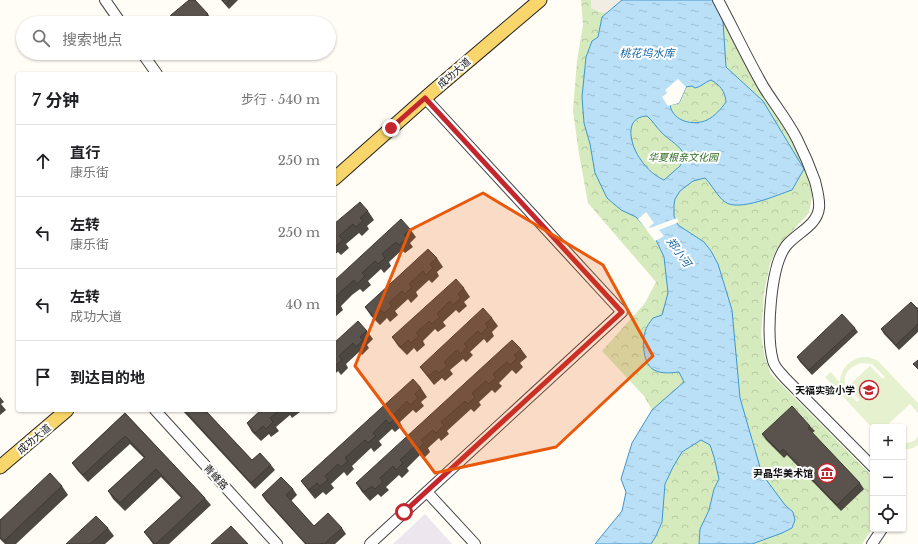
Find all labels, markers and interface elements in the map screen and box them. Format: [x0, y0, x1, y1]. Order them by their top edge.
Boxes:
search box [16, 16, 336, 60]
icon: search [30, 27, 52, 49]
text: 搜索地点 [62, 30, 122, 49]
water label: 桃花坞水库 [620, 46, 676, 60]
street label: 成功大道 [435, 55, 473, 91]
text: 7 分钟 [32, 90, 79, 111]
text: 步行 · 540 m [241, 91, 320, 108]
route end [382, 119, 400, 137]
text: 直行 [70, 143, 100, 162]
icon: ahead [32, 150, 54, 172]
park label: 华夏根亲文化园 [648, 151, 720, 164]
text: 250 m [278, 152, 320, 169]
text: 康乐街 [70, 164, 109, 181]
text: 左转 [70, 215, 100, 234]
icon: left [32, 222, 54, 244]
text: 250 m [278, 224, 320, 241]
water label: 郑小河 [664, 235, 696, 271]
text: 康乐街 [70, 236, 109, 253]
text: 左转 [70, 287, 100, 306]
icon: left [32, 294, 54, 316]
text: 40 m [285, 296, 320, 313]
text: 成功大道 [70, 308, 122, 325]
icon: arrive [32, 366, 54, 388]
text: 到达目的地 [70, 368, 145, 387]
school or university icon: 天福实验小学 [858, 379, 880, 401]
place label: 天福实验小学 [795, 384, 855, 397]
street label: 成功大道 [15, 421, 53, 457]
map controls [870, 424, 906, 532]
button: + [870, 424, 906, 460]
button: − [870, 460, 906, 496]
street label: 青峰路 [201, 462, 231, 492]
museum icon: 尹晶华美术馆 [816, 462, 838, 484]
place label: 尹晶华美术馆 [753, 467, 813, 480]
button: locate [870, 496, 906, 532]
route start [395, 503, 413, 521]

